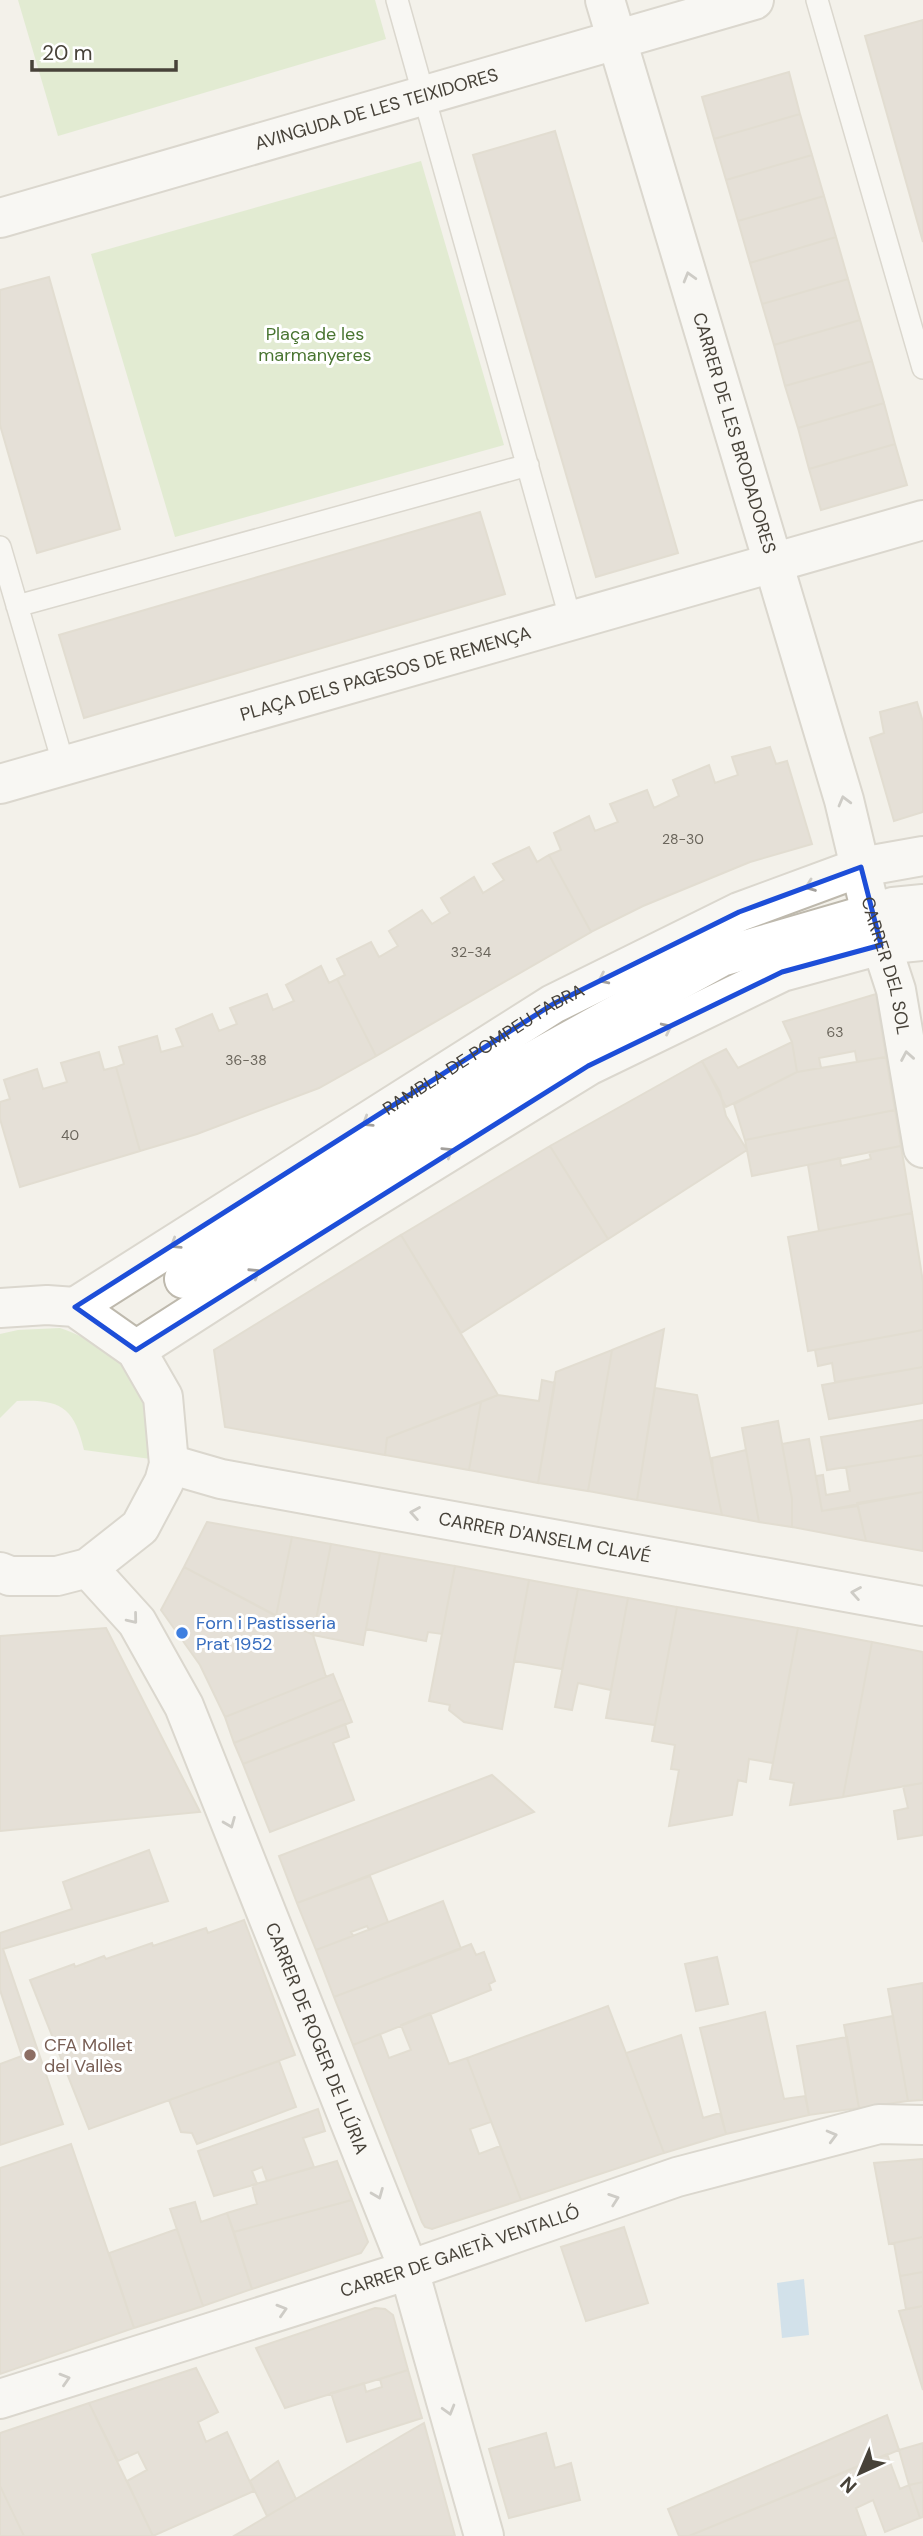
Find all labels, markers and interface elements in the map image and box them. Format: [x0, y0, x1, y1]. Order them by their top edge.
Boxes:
scale bar [32, 28, 175, 72]
text: 20 m [42, 39, 93, 67]
street label: AVINGUDA DE LES TEIXIDORES [252, 63, 501, 156]
one-way arrow [682, 272, 697, 284]
street label: CARRER DE LES BRODADORES [687, 310, 782, 557]
park label: Plaça de les marmanyeres [258, 322, 372, 367]
street label: PLAÇA DELS PAGESOS DE REMENÇA [237, 621, 534, 727]
one-way arrow [838, 795, 852, 807]
house number: 28-30 [662, 830, 704, 848]
one-way arrow [805, 878, 817, 892]
street label: CARRER DEL SOL [856, 894, 915, 1036]
house number: 32-34 [451, 943, 492, 961]
one-way arrow [598, 971, 610, 985]
street label: RAMBLA DE POMPEU FABRA [378, 978, 588, 1121]
one-way arrow [660, 1022, 672, 1036]
house number: 63 [826, 1023, 844, 1041]
one-way arrow [900, 1050, 915, 1062]
house number: 36-38 [225, 1051, 267, 1069]
one-way arrow [362, 1114, 375, 1127]
house number: 40 [61, 1126, 79, 1144]
one-way arrow [440, 1148, 453, 1161]
one-way arrow [169, 1236, 182, 1249]
one-way arrow [248, 1269, 261, 1282]
one-way arrow [409, 1507, 421, 1522]
street label: CARRER D'ANSELM CLAVÉ [437, 1507, 653, 1569]
one-way arrow [850, 1587, 862, 1602]
one-way arrow [125, 1610, 137, 1623]
place label: Forn i Pastisseria Prat 1952 [196, 1611, 336, 1656]
marker: Forn i Pastisseria Prat 1952 [174, 1625, 190, 1641]
one-way arrow [222, 1817, 236, 1829]
street label: CARRER DE ROGER DE LLÚRIA [260, 1919, 374, 2158]
place label: CFA Mollet del Vallès [44, 2033, 133, 2078]
marker: CFA Mollet del Vallès [22, 2047, 38, 2063]
one-way arrow [826, 2130, 838, 2144]
one-way arrow [370, 2187, 384, 2199]
one-way arrow [607, 2193, 619, 2207]
street label: CARRER DE GAIETÀ VENTALLÓ [337, 2200, 583, 2303]
one-way arrow [276, 2304, 288, 2319]
one-way arrow [59, 2372, 71, 2387]
one-way arrow [440, 2404, 455, 2416]
north arrow [825, 2438, 895, 2508]
text: N [835, 2471, 862, 2499]

